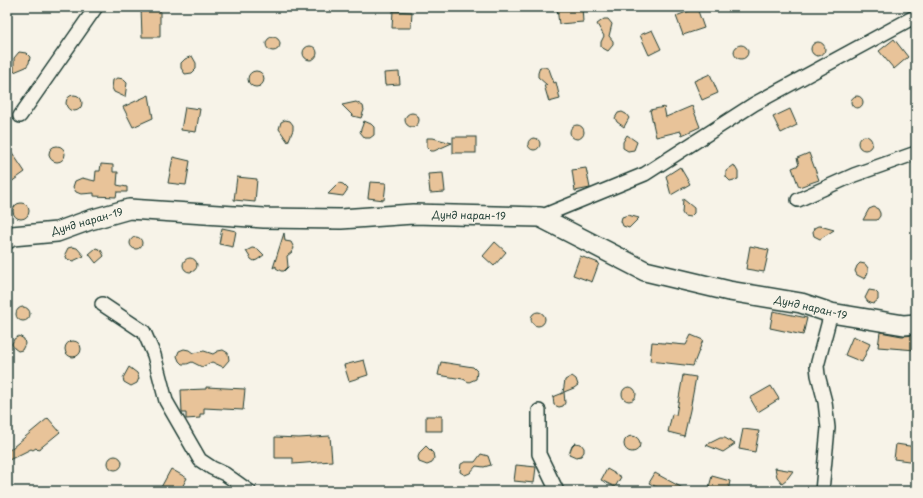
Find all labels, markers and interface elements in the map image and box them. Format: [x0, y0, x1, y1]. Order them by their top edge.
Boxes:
street label: Дунд наран-19 [48, 203, 125, 238]
street label: Дунд наран-19 [431, 206, 506, 223]
street label: Дунд наран-19 [772, 291, 849, 322]

